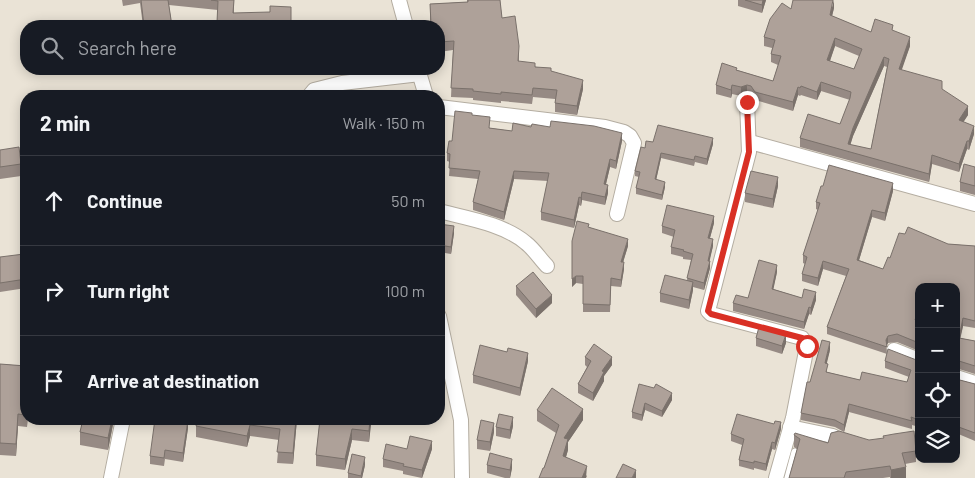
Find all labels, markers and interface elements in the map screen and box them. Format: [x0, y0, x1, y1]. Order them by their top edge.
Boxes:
search box [20, 20, 445, 75]
icon: search [38, 34, 66, 62]
text: Search here [78, 36, 177, 59]
route end [736, 91, 759, 114]
text: 2 min [40, 110, 90, 135]
text: Walk · 150 m [343, 113, 425, 132]
icon: ahead [40, 187, 68, 215]
text: Continue [87, 189, 163, 212]
text: 50 m [391, 191, 425, 210]
icon: right [40, 277, 68, 305]
text: Turn right [87, 279, 169, 302]
text: 100 m [385, 281, 425, 300]
map controls [915, 283, 960, 463]
button: + [915, 283, 960, 328]
button: − [915, 328, 960, 373]
route start [796, 335, 819, 358]
icon: arrive [40, 367, 68, 395]
text: Arrive at destination [87, 369, 259, 392]
button: locate [915, 373, 960, 418]
button: layers [915, 418, 960, 463]

